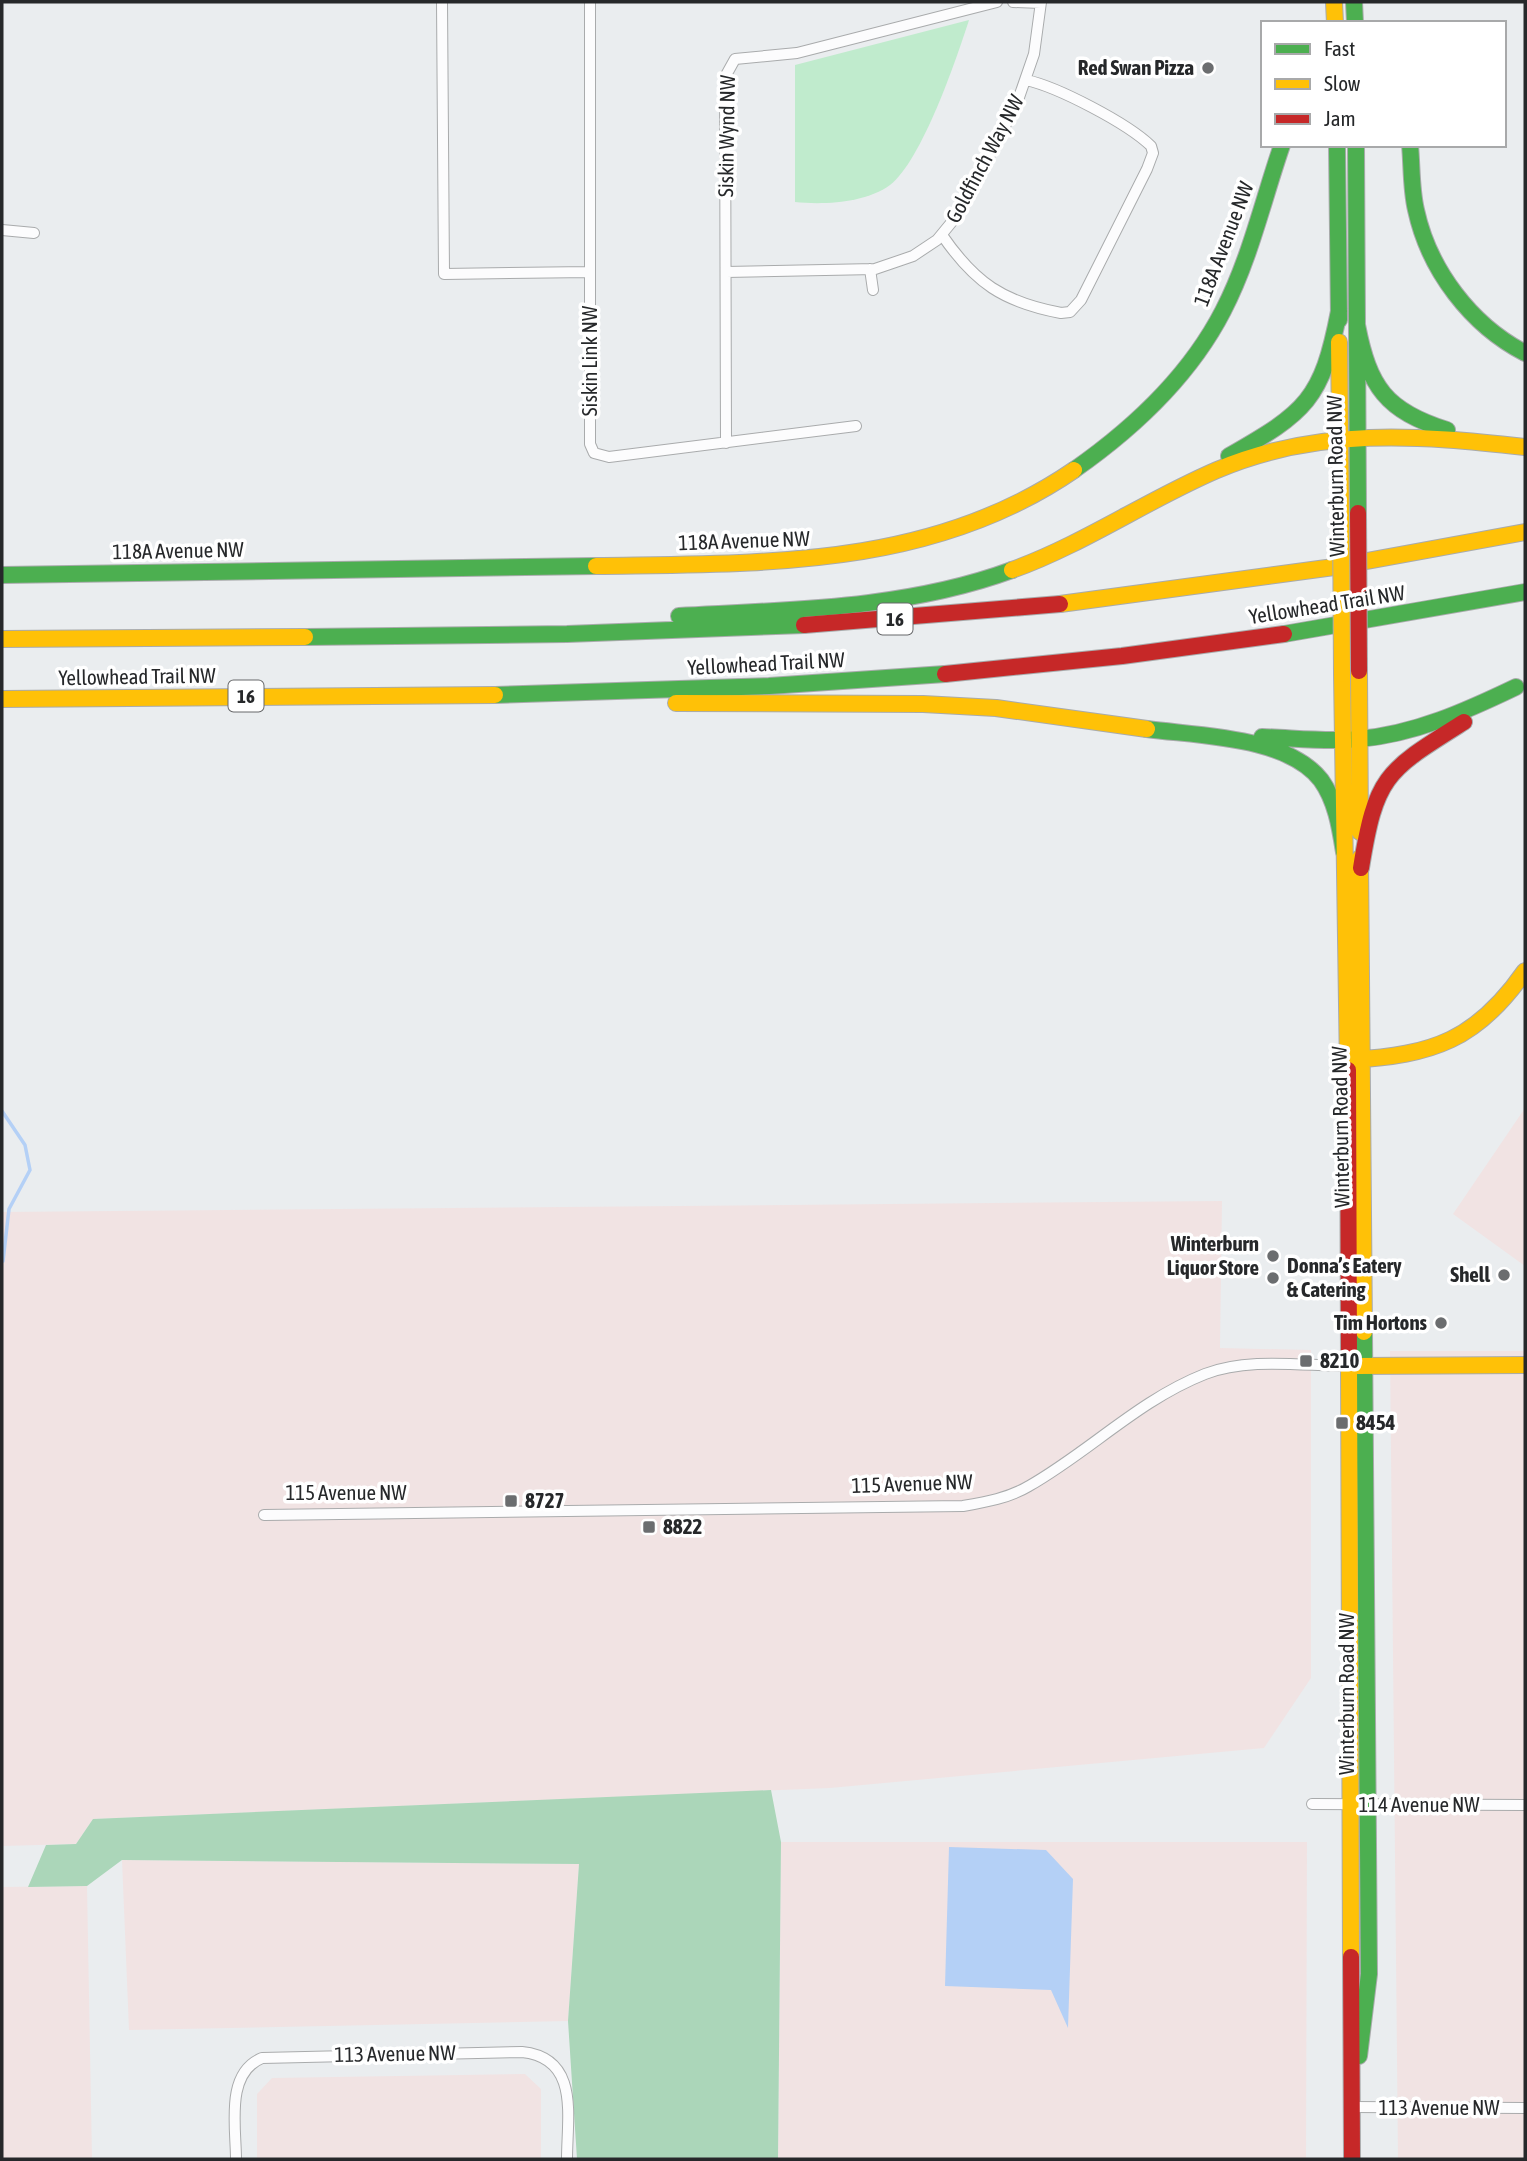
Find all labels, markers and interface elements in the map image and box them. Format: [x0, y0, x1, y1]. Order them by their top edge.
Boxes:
legend [1261, 21, 1506, 147]
text: Fast [1324, 36, 1355, 60]
place label: Red Swan Pizza [1078, 55, 1194, 79]
marker: Red Swan Pizza [1200, 60, 1216, 76]
text: Slow [1324, 71, 1361, 95]
street label: Siskin Wynd NW [713, 74, 739, 197]
street label: Goldfinch Way NW [940, 90, 1028, 227]
text: Jam [1324, 106, 1356, 130]
street label: 118A Avenue NW [1188, 177, 1258, 309]
street label: Siskin Link NW [577, 305, 601, 416]
street label: Winterburn Road NW [1322, 394, 1348, 557]
street label: 118A Avenue NW [678, 526, 811, 554]
street label: 118A Avenue NW [112, 537, 245, 563]
street label: Yellowhead Trail NW [1247, 580, 1407, 628]
road number: 16 [878, 604, 912, 634]
street label: Yellowhead Trail NW [687, 647, 846, 679]
street label: Yellowhead Trail NW [58, 663, 217, 689]
road number: 16 [229, 680, 264, 712]
street label: Winterburn Road NW [1327, 1045, 1353, 1208]
place label: Winterburn Liquor Store [1167, 1231, 1259, 1279]
marker: Winterburn Liquor Store [1265, 1248, 1281, 1264]
place label: Donna’s Eatery & Catering [1287, 1253, 1402, 1301]
place label: Shell [1450, 1262, 1490, 1286]
marker: Shell [1496, 1267, 1512, 1283]
marker: Donna’s Eatery & Catering [1265, 1270, 1281, 1286]
place label: Tim Hortons [1334, 1310, 1428, 1334]
marker: Tim Hortons [1433, 1315, 1449, 1331]
place label: 8210 [1320, 1348, 1360, 1372]
marker: 8210 [1298, 1353, 1314, 1369]
place label: 8454 [1356, 1410, 1396, 1434]
marker: 8454 [1334, 1415, 1350, 1431]
street label: 115 Avenue NW [851, 1469, 974, 1497]
street label: 115 Avenue NW [285, 1480, 407, 1504]
place label: 8727 [525, 1488, 564, 1512]
marker: 8727 [503, 1493, 519, 1509]
place label: 8822 [663, 1514, 703, 1538]
marker: 8822 [641, 1519, 657, 1535]
street label: Winterburn Road NW [1334, 1612, 1358, 1775]
street label: 114 Avenue NW [1358, 1792, 1480, 1816]
street label: 113 Avenue NW [334, 2040, 457, 2066]
street label: 113 Avenue NW [1378, 2095, 1500, 2119]

